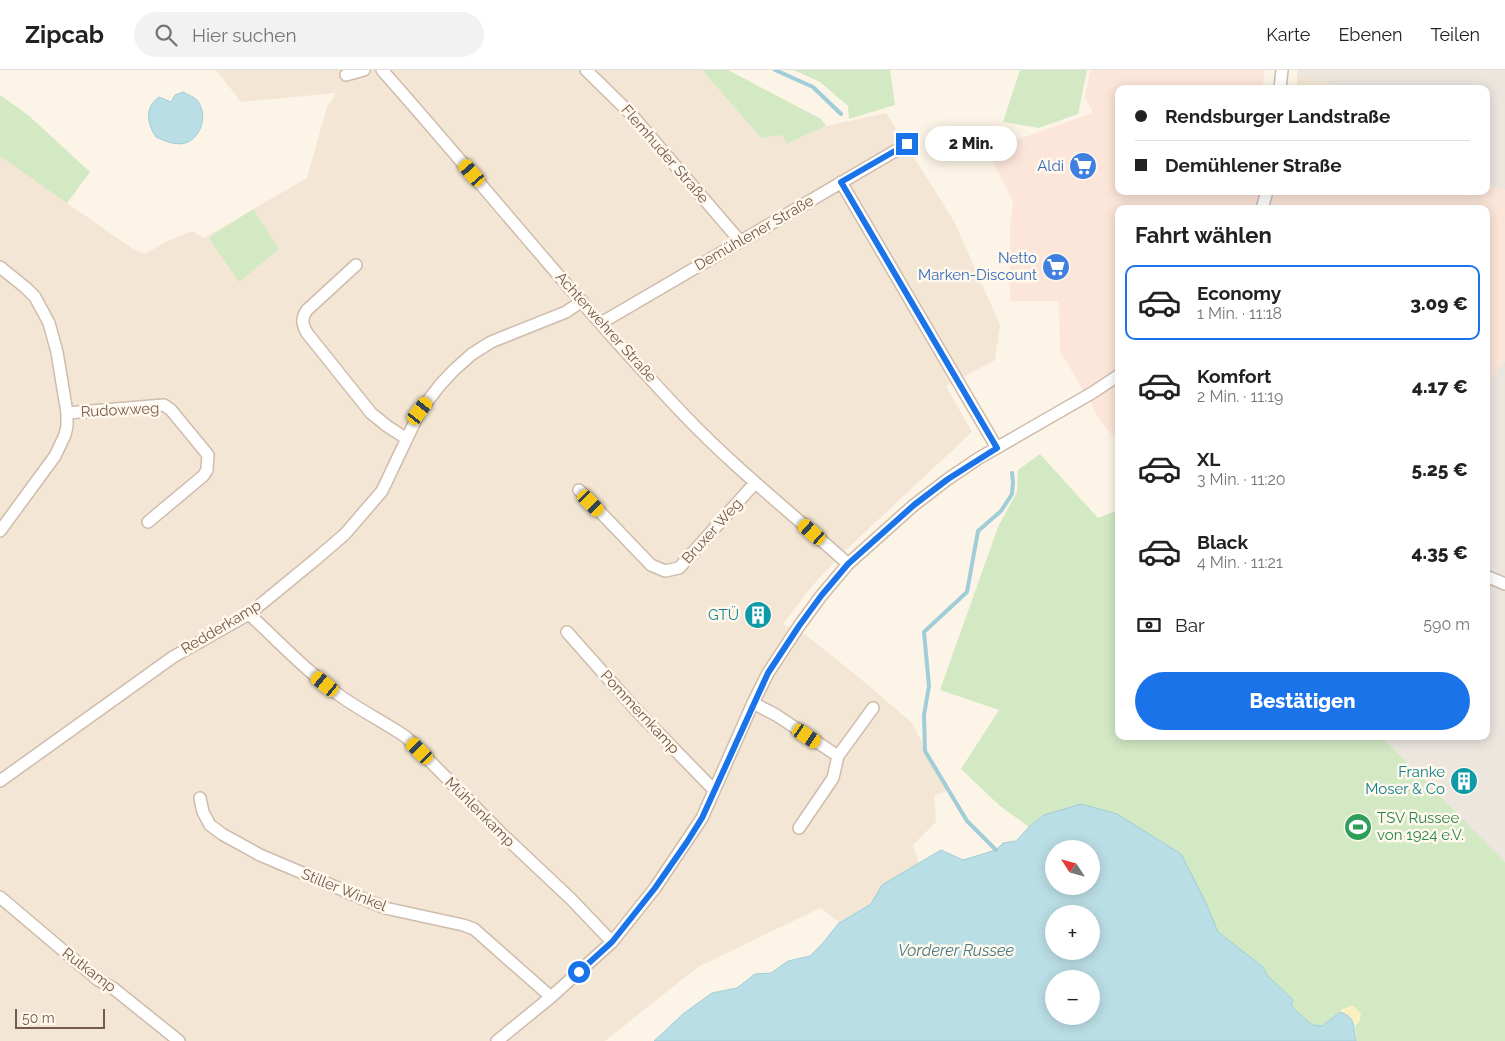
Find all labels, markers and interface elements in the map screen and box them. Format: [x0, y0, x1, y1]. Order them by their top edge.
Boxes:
search box [134, 12, 484, 57]
text: Zipcab [25, 20, 104, 49]
icon: search [152, 21, 180, 49]
text: Hier suchen [192, 24, 297, 46]
text: Karte [1266, 24, 1310, 45]
text: Ebenen [1338, 24, 1403, 45]
text: Teilen [1431, 24, 1480, 45]
street label: Flemhuder Straße [617, 101, 713, 207]
text: Rendsburger Landstraße [1165, 105, 1390, 127]
callout: 2 Min. [924, 126, 1017, 162]
route end [896, 133, 918, 155]
text: 2 Min. [949, 134, 993, 153]
supermarket icon: Aldi [1068, 151, 1098, 181]
text: Demühlener Straße [1165, 154, 1342, 176]
car [456, 157, 487, 189]
place label: Aldi [1037, 157, 1064, 175]
street label: Demühlener Straße [691, 191, 817, 274]
text: Fahrt wählen [1135, 222, 1272, 248]
place label: Netto Marken-Discount [918, 249, 1037, 284]
supermarket icon: Netto Marken-Discount [1041, 252, 1071, 282]
street label: Achterwehrer Straße [552, 268, 660, 386]
icon: car [1137, 280, 1182, 325]
text: Economy [1197, 282, 1281, 304]
text: 3.09 € [1410, 292, 1468, 314]
text: 1 Min. · 11:18 [1197, 304, 1282, 323]
icon: car [1137, 363, 1182, 408]
text: Komfort [1197, 365, 1271, 387]
text: 4.17 € [1412, 375, 1468, 397]
text: 2 Min. · 11:19 [1197, 387, 1283, 406]
car [404, 395, 435, 427]
street label: Rudowweg [80, 399, 160, 421]
icon: car [1137, 446, 1182, 491]
text: XL [1197, 448, 1220, 470]
text: 5.25 € [1412, 458, 1468, 480]
text: 3 Min. · 11:20 [1197, 470, 1286, 489]
car [575, 487, 606, 519]
street label: Bruxer Weg [678, 495, 746, 567]
car [795, 516, 828, 548]
icon: car [1137, 529, 1182, 574]
text: Black [1197, 531, 1248, 553]
text: 4.35 € [1411, 541, 1468, 563]
text: 4 Min. · 11:21 [1197, 553, 1283, 572]
street label: Redderkamp [178, 596, 264, 658]
building icon: GTÜ [743, 600, 773, 630]
place label: GTÜ [708, 605, 739, 624]
icon: cash [1135, 611, 1163, 639]
text: Bar [1175, 614, 1205, 636]
text: 590 m [1423, 615, 1470, 634]
street label: Pommernkamp [597, 667, 683, 757]
car [308, 669, 341, 699]
button: Bestätigen [1135, 672, 1470, 730]
car [790, 721, 823, 751]
car [404, 735, 435, 767]
place label: Franke Moser & Co [1365, 763, 1445, 798]
building icon: Franke Moser & Co [1449, 766, 1479, 796]
street label: Mühlenkamp [441, 773, 519, 851]
place label: TSV Russee von 1924 e.V. [1377, 809, 1464, 844]
sports icon: TSV Russee von 1924 e.V. [1343, 812, 1373, 842]
north arrow [1045, 840, 1100, 895]
map controls [1045, 840, 1100, 1025]
street label: Stiller Winkel [299, 865, 390, 916]
button: + [1045, 905, 1100, 960]
water label: Vorderer Russee [898, 941, 1014, 960]
street label: Rutkamp [59, 944, 119, 996]
route start [568, 961, 590, 983]
button: − [1045, 970, 1100, 1025]
scale bar [15, 1006, 105, 1029]
text: 50 m [22, 1010, 55, 1026]

